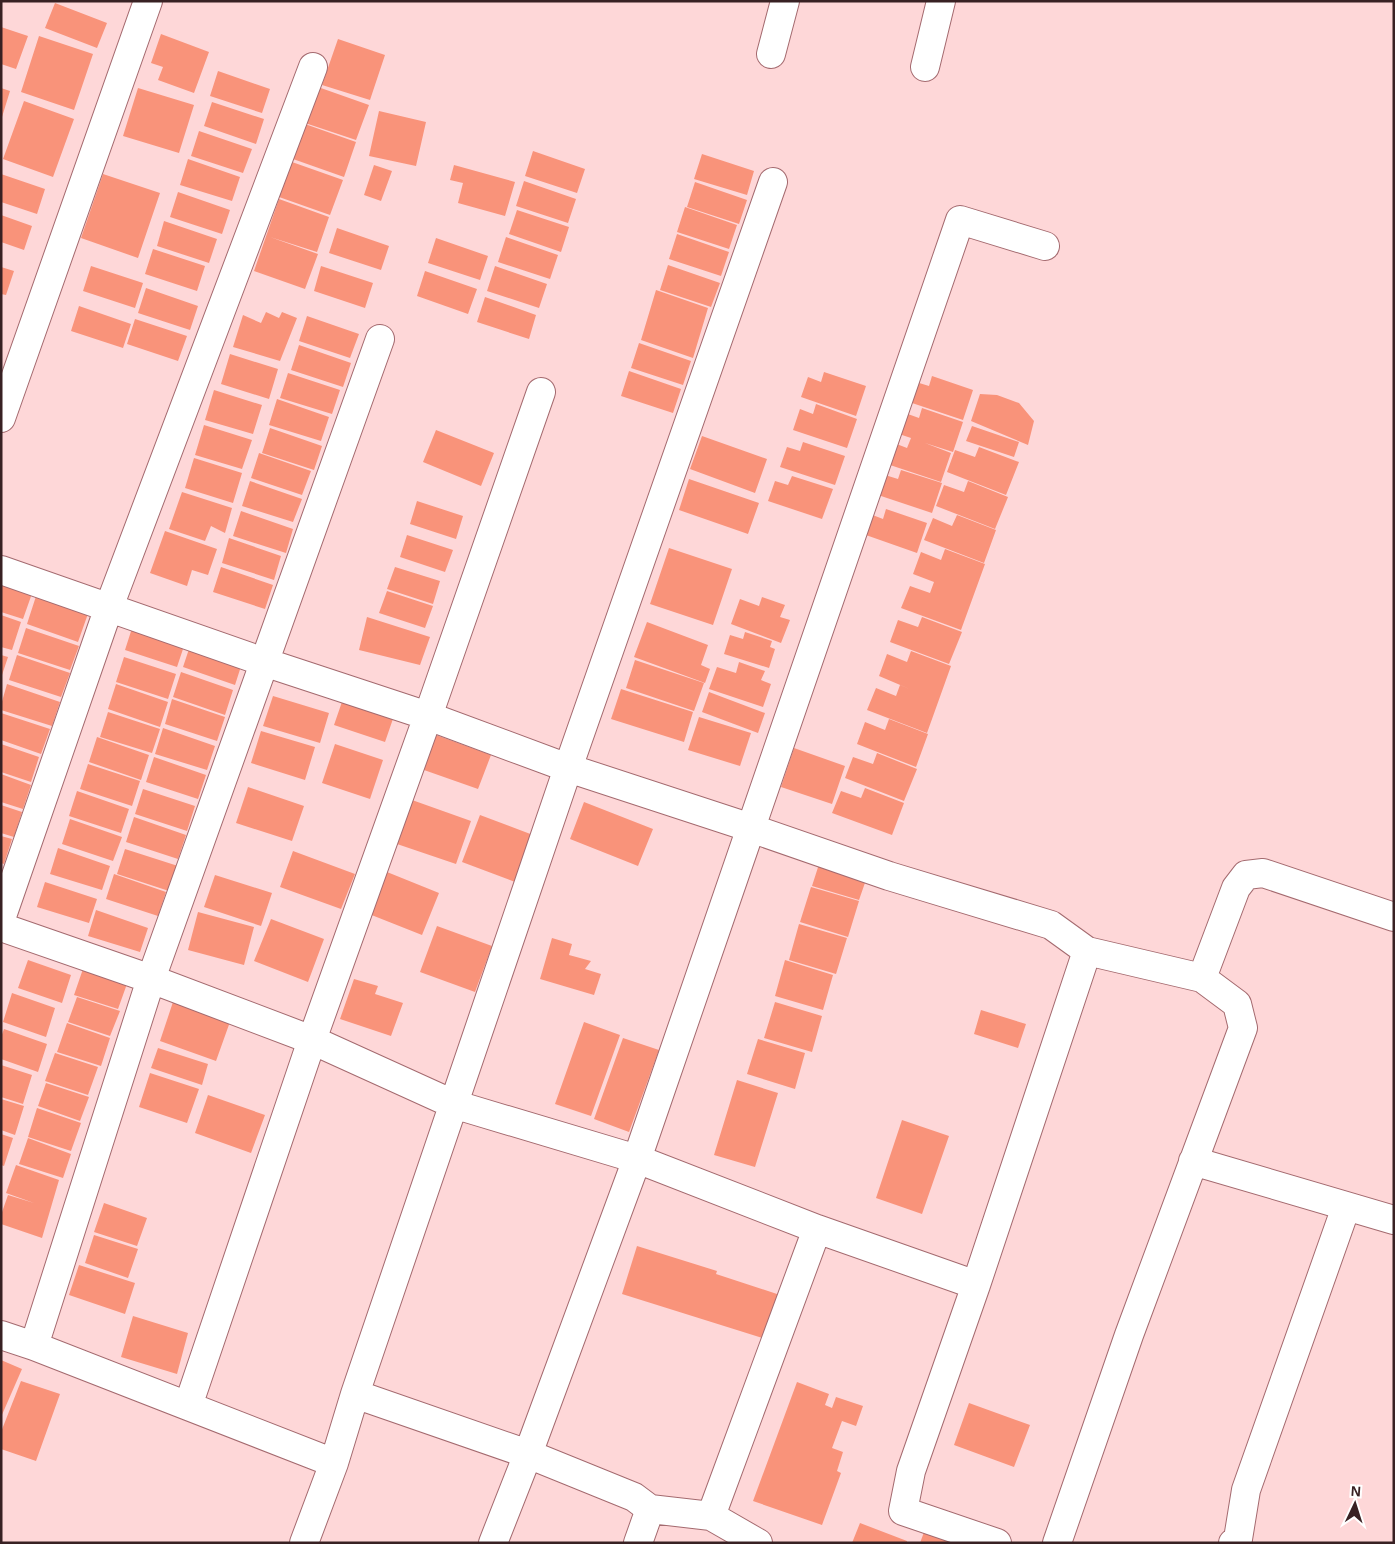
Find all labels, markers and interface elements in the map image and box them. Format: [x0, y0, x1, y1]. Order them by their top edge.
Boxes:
north arrow [1330, 1479, 1380, 1529]
text: N [1350, 1483, 1362, 1499]

